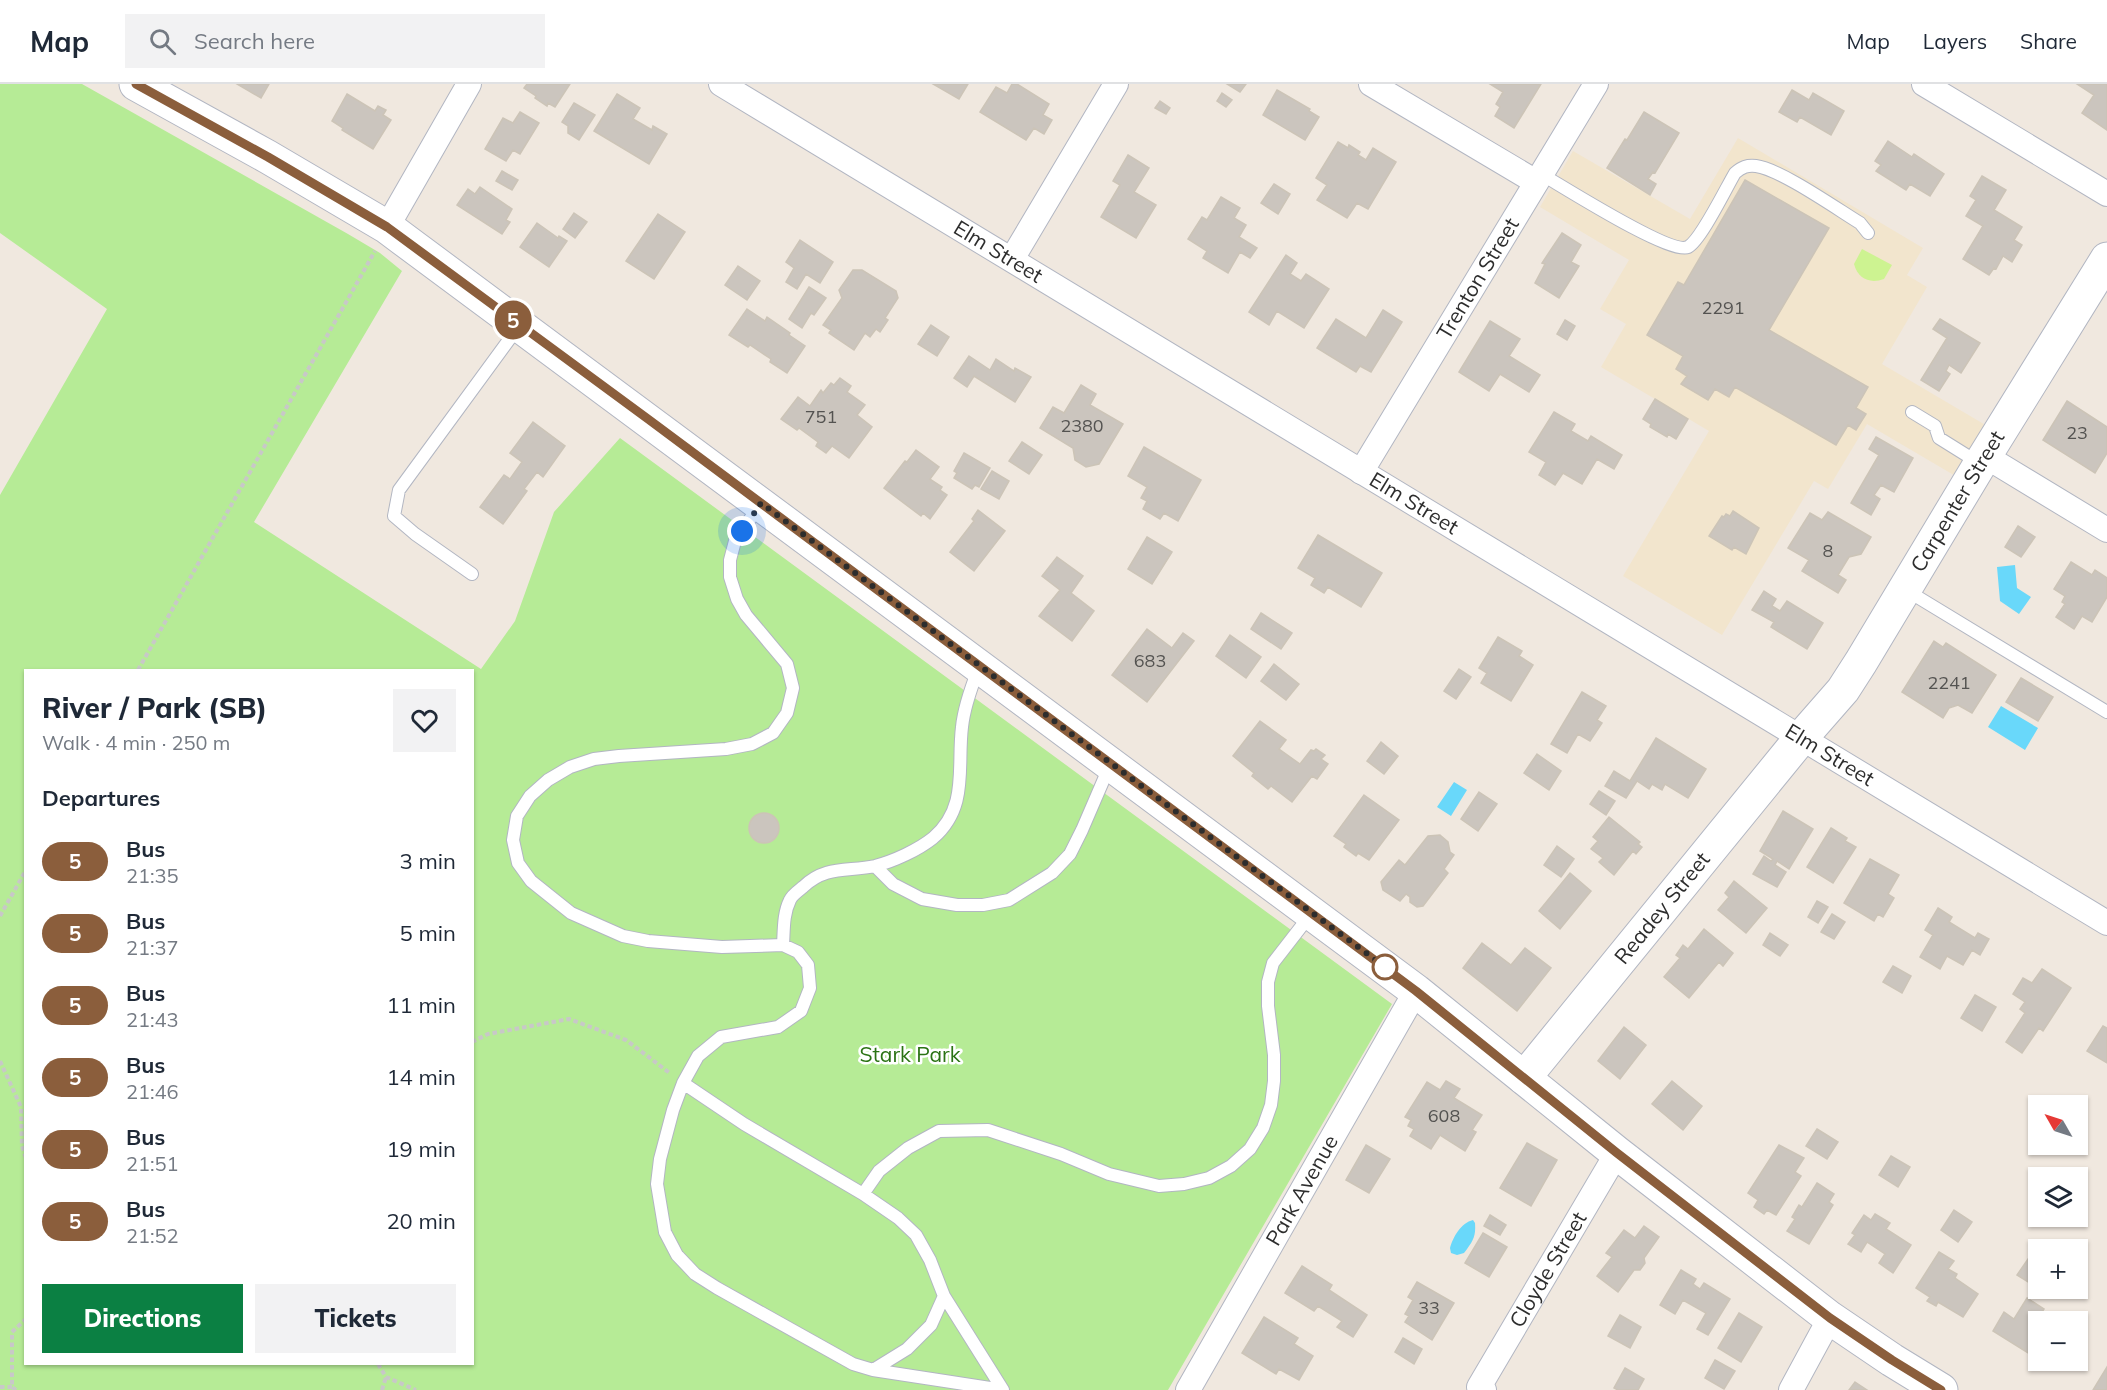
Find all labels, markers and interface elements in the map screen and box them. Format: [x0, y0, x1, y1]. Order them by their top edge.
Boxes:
search box [125, 14, 545, 68]
text: Map [30, 24, 89, 59]
icon: search [146, 25, 179, 58]
text: Search here [194, 27, 315, 55]
text: Map [1847, 28, 1890, 54]
text: Layers [1923, 28, 1987, 54]
text: Share [2020, 28, 2077, 54]
street label: Trenton Street [1430, 213, 1524, 344]
street label: Elm Street [949, 214, 1048, 288]
house number: 2291 [1701, 296, 1745, 319]
line badge: 5 [494, 300, 532, 340]
text: 5 [507, 307, 519, 333]
house number: 751 [805, 405, 837, 428]
house number: 2380 [1060, 414, 1104, 437]
house number: 23 [2066, 421, 2088, 444]
street label: Carpenter Street [1904, 425, 2009, 576]
street label: Elm Street [1365, 466, 1464, 539]
your location [727, 516, 757, 546]
house number: 8 [1823, 539, 1833, 562]
house number: 683 [1134, 649, 1166, 672]
house number: 2241 [1927, 671, 1971, 694]
button: heart [393, 689, 456, 752]
text: River / Park (SB) [42, 690, 267, 725]
street label: Elm Street [1781, 717, 1879, 791]
text: Walk · 4 min · 250 m [42, 730, 230, 755]
text: Departures [42, 784, 160, 812]
text: Bus [126, 835, 165, 863]
street label: Readey Street [1608, 846, 1715, 969]
text: 3 min [400, 847, 456, 875]
text: 5 [69, 848, 81, 874]
text: 21:35 [126, 863, 179, 888]
text: Bus [126, 907, 165, 935]
text: 5 min [400, 919, 456, 947]
text: 5 [69, 920, 81, 946]
text: 21:37 [126, 935, 179, 960]
unlabelled marker [1372, 954, 1398, 980]
text: Bus [126, 979, 165, 1007]
text: 11 min [386, 991, 456, 1019]
text: 5 [69, 992, 81, 1018]
text: 21:43 [126, 1007, 179, 1032]
park label: Stark Park [859, 1041, 961, 1067]
text: Bus [126, 1051, 165, 1079]
text: 14 min [386, 1063, 456, 1091]
text: 5 [69, 1064, 81, 1090]
text: 21:46 [126, 1079, 179, 1104]
north arrow [2028, 1095, 2088, 1155]
map controls [2028, 1095, 2088, 1371]
house number: 608 [1428, 1104, 1460, 1127]
text: Bus [126, 1123, 165, 1151]
street label: Park Avenue [1259, 1130, 1343, 1250]
text: 19 min [386, 1135, 456, 1163]
text: 5 [69, 1136, 81, 1162]
text: 21:51 [126, 1151, 179, 1176]
button: layers [2028, 1167, 2088, 1227]
text: Bus [126, 1195, 165, 1223]
text: 20 min [386, 1207, 456, 1235]
street label: Cloyde Street [1503, 1207, 1591, 1332]
text: 5 [69, 1208, 81, 1234]
text: 21:52 [126, 1223, 179, 1248]
button: + [2028, 1239, 2088, 1299]
button: Directions [42, 1284, 243, 1353]
button: Tickets [255, 1284, 456, 1353]
house number: 33 [1418, 1296, 1440, 1319]
button: − [2028, 1311, 2088, 1371]

